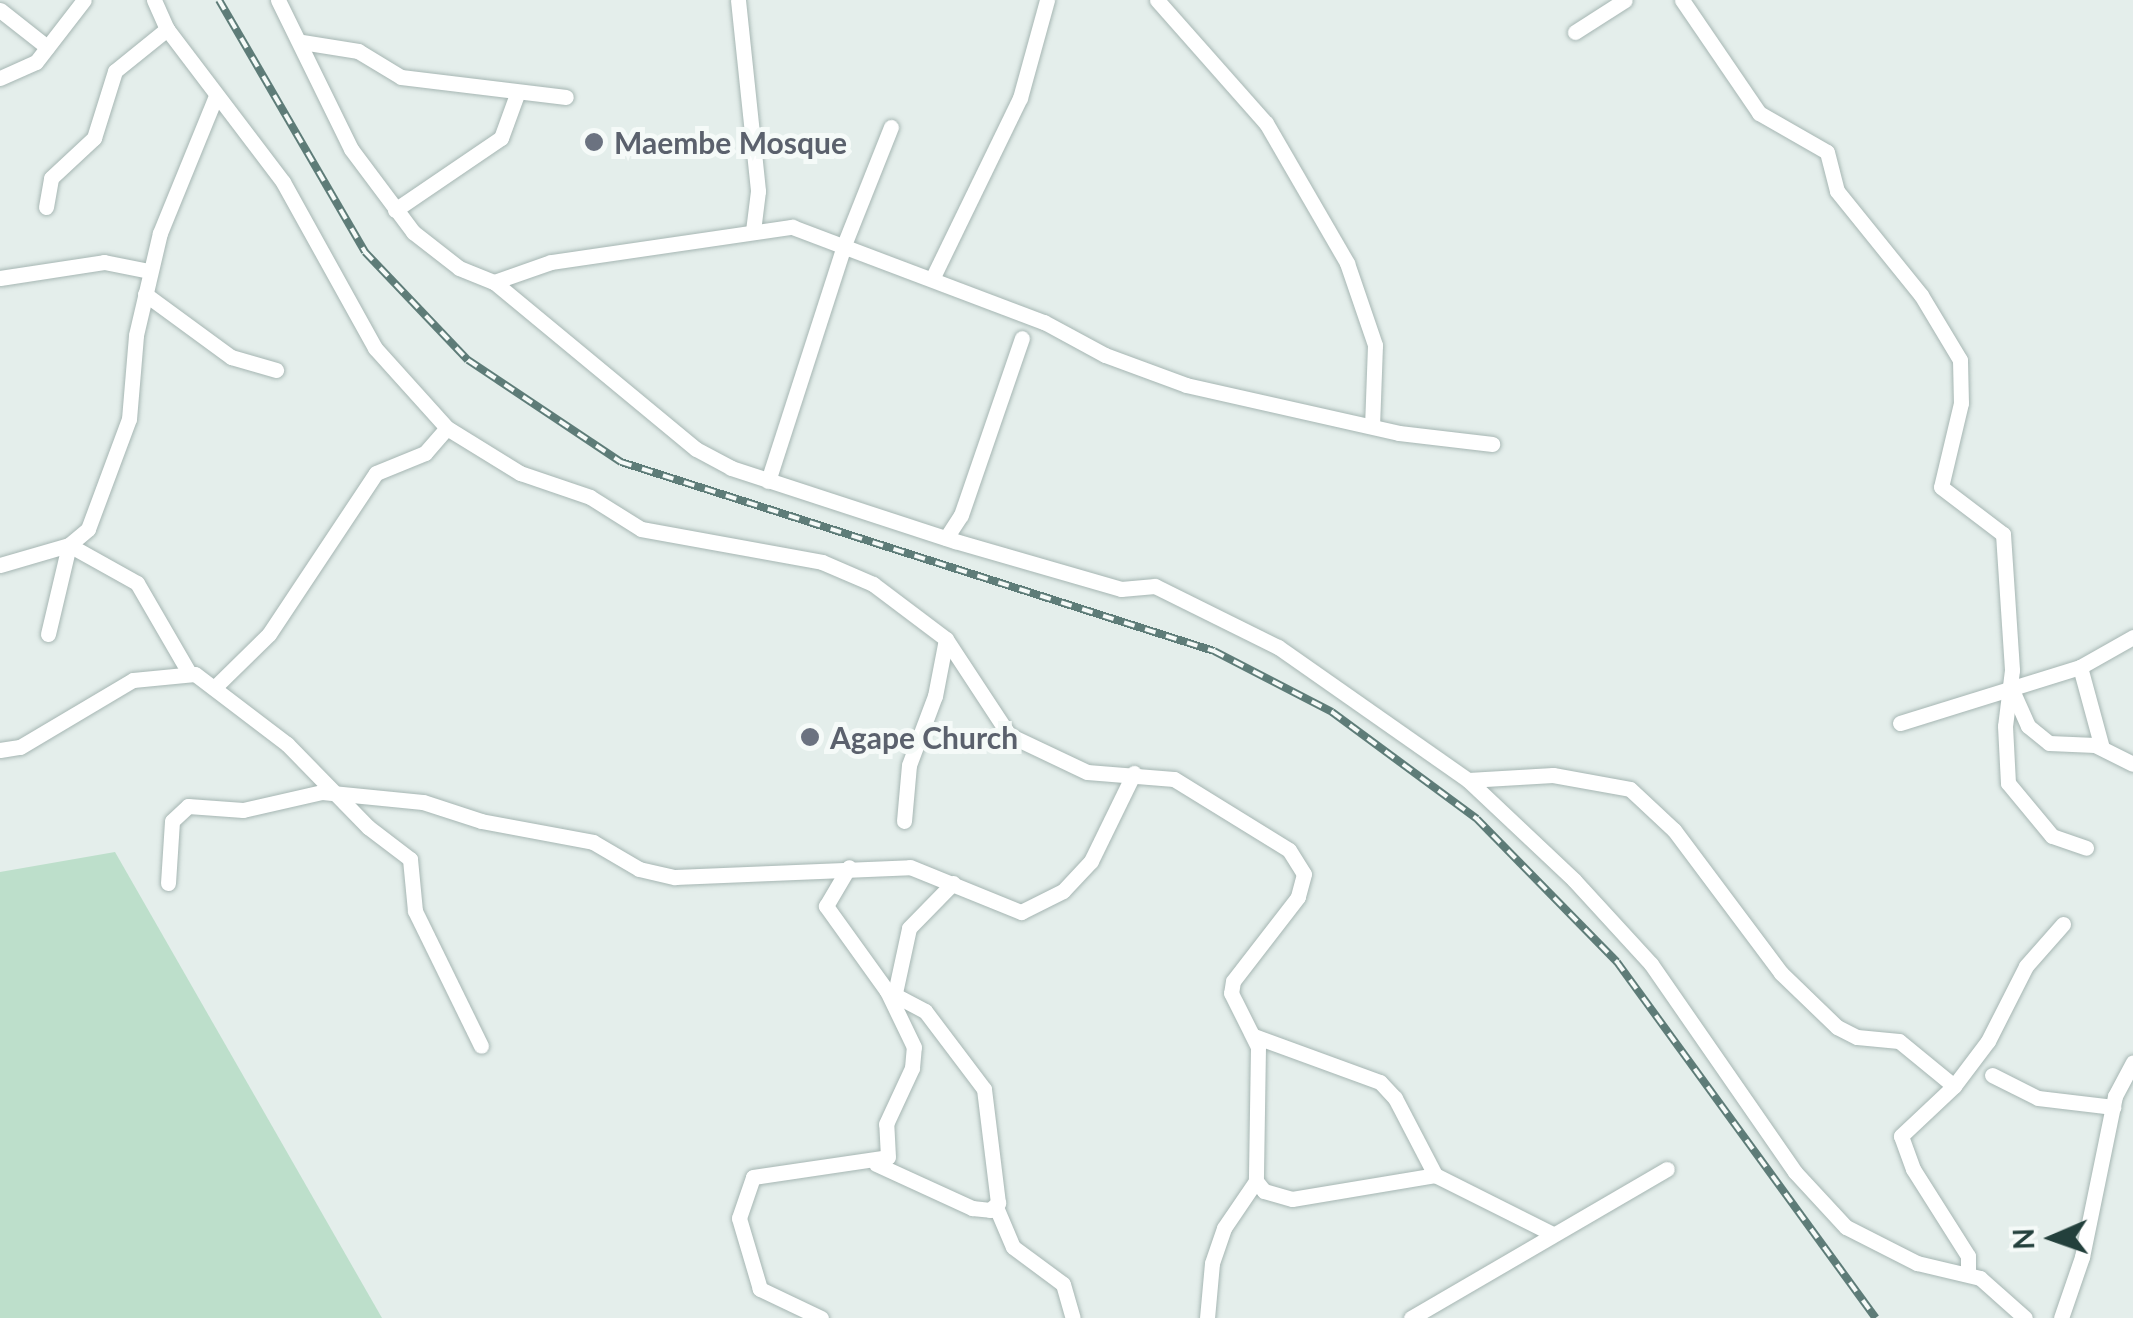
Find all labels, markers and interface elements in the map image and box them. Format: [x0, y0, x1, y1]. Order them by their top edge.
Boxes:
place label: Maembe Mosque [614, 124, 847, 160]
marker: Maembe Mosque [583, 131, 605, 153]
place label: Agape Church [830, 719, 1018, 755]
marker: Agape Church [799, 726, 821, 748]
north arrow [2003, 1188, 2103, 1288]
text: N [2006, 1228, 2040, 1250]

